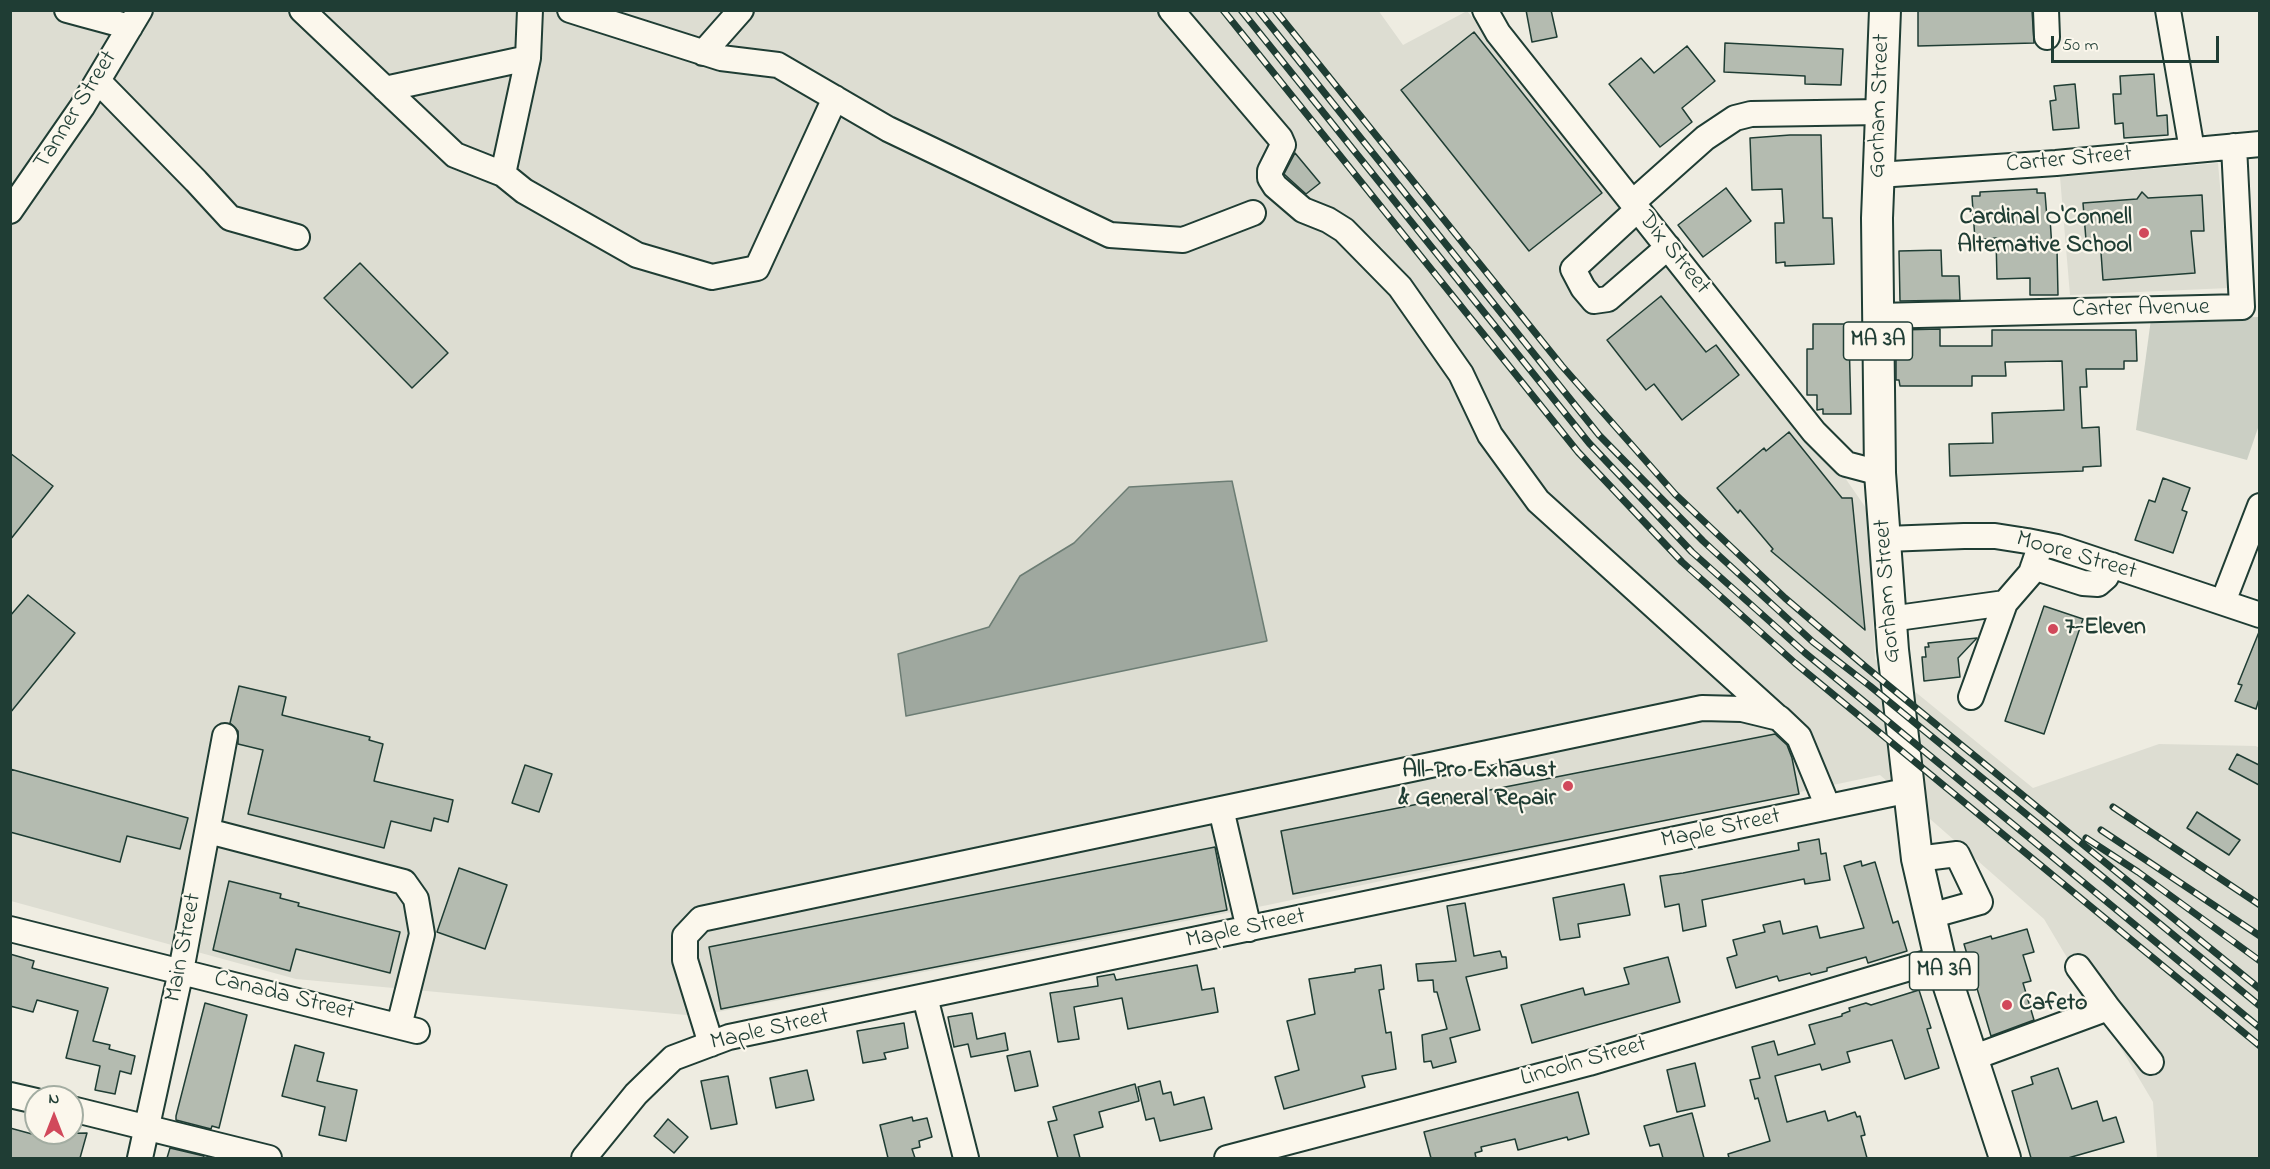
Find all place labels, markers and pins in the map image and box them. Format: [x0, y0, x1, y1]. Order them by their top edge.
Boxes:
place label: Cardinal O'Connell Alternative School [1957, 205, 2132, 261]
marker: Cardinal O'Connell Alternative School [2137, 226, 2151, 240]
place label: 7-Eleven [2065, 615, 2146, 643]
marker: 7-Eleven [2046, 622, 2060, 636]
place label: All-Pro Exhaust & General Repair [1398, 758, 1556, 814]
marker: All-Pro Exhaust & General Repair [1561, 779, 1575, 793]
place label: Cafeto [2019, 991, 2088, 1019]
marker: Cafeto [2000, 998, 2014, 1012]

